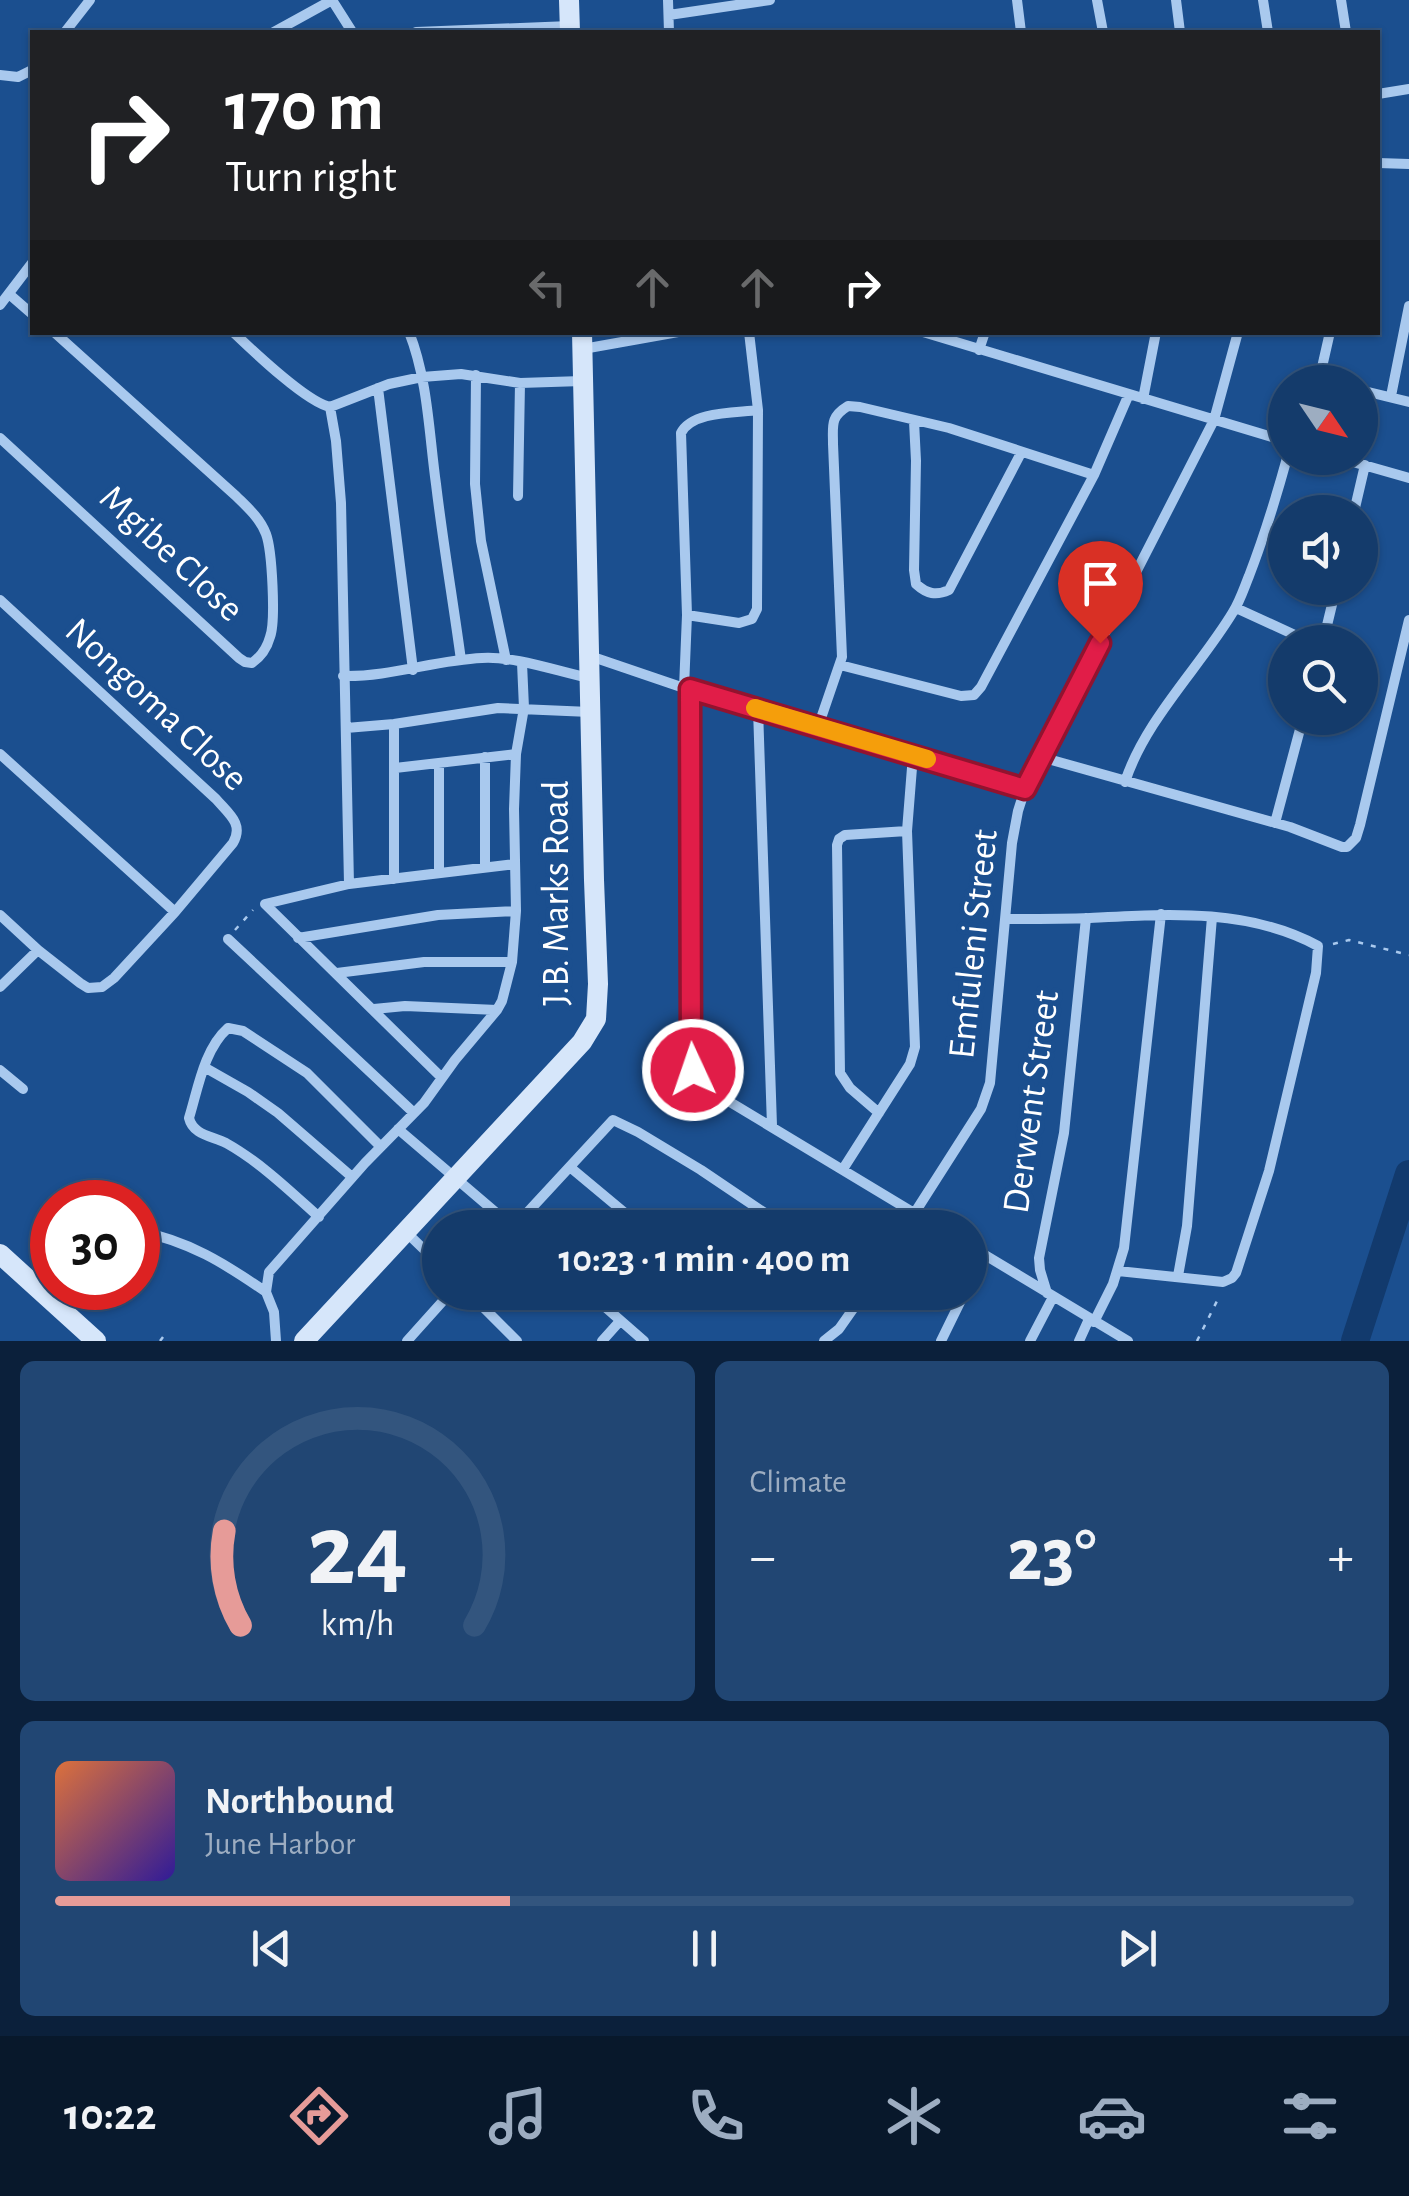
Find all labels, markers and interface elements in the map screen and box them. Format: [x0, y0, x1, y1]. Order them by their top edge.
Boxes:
icon: right [60, 70, 190, 200]
text: 170 m [225, 73, 384, 143]
text: Turn right [225, 155, 397, 200]
icon: left [520, 260, 575, 315]
icon: ahead [625, 260, 680, 315]
icon: ahead [730, 260, 785, 315]
icon: right [835, 260, 890, 315]
north arrow [1268, 365, 1378, 475]
map controls [1268, 365, 1378, 735]
street label: Mgibe Close [92, 479, 250, 629]
button: sound [1268, 495, 1378, 605]
pin [1058, 541, 1143, 644]
icon: arrive [1073, 556, 1128, 611]
street label: Nongoma Close [58, 611, 254, 799]
button: search [1268, 625, 1378, 735]
street label: J.B. Marks Road [538, 780, 576, 1006]
street label: Emfuleni Street [943, 828, 1005, 1060]
street label: Derwent Street [998, 988, 1066, 1216]
position arrow [641, 1018, 745, 1122]
speed limit sign: 30 [30, 1180, 160, 1310]
text: 10:23 · 1 min · 400 m [558, 1241, 851, 1279]
text: Climate [750, 1466, 847, 1498]
text: 24 [307, 1500, 408, 1604]
text: 23° [1007, 1519, 1097, 1594]
text: − [750, 1530, 776, 1585]
text: + [1328, 1530, 1354, 1585]
text: km/h [320, 1606, 394, 1642]
text: Northbound [205, 1783, 394, 1821]
text: June Harbor [205, 1828, 355, 1860]
icon: previous [244, 1921, 299, 1976]
icon: pause [677, 1921, 732, 1976]
icon: next [1110, 1921, 1165, 1976]
icon: directions [284, 2081, 354, 2151]
icon: music [483, 2081, 553, 2151]
icon: phone [681, 2081, 751, 2151]
icon: climate [879, 2081, 949, 2151]
icon: car [1077, 2081, 1147, 2151]
icon: filters [1275, 2081, 1345, 2151]
text: 10:22 [64, 2093, 156, 2138]

